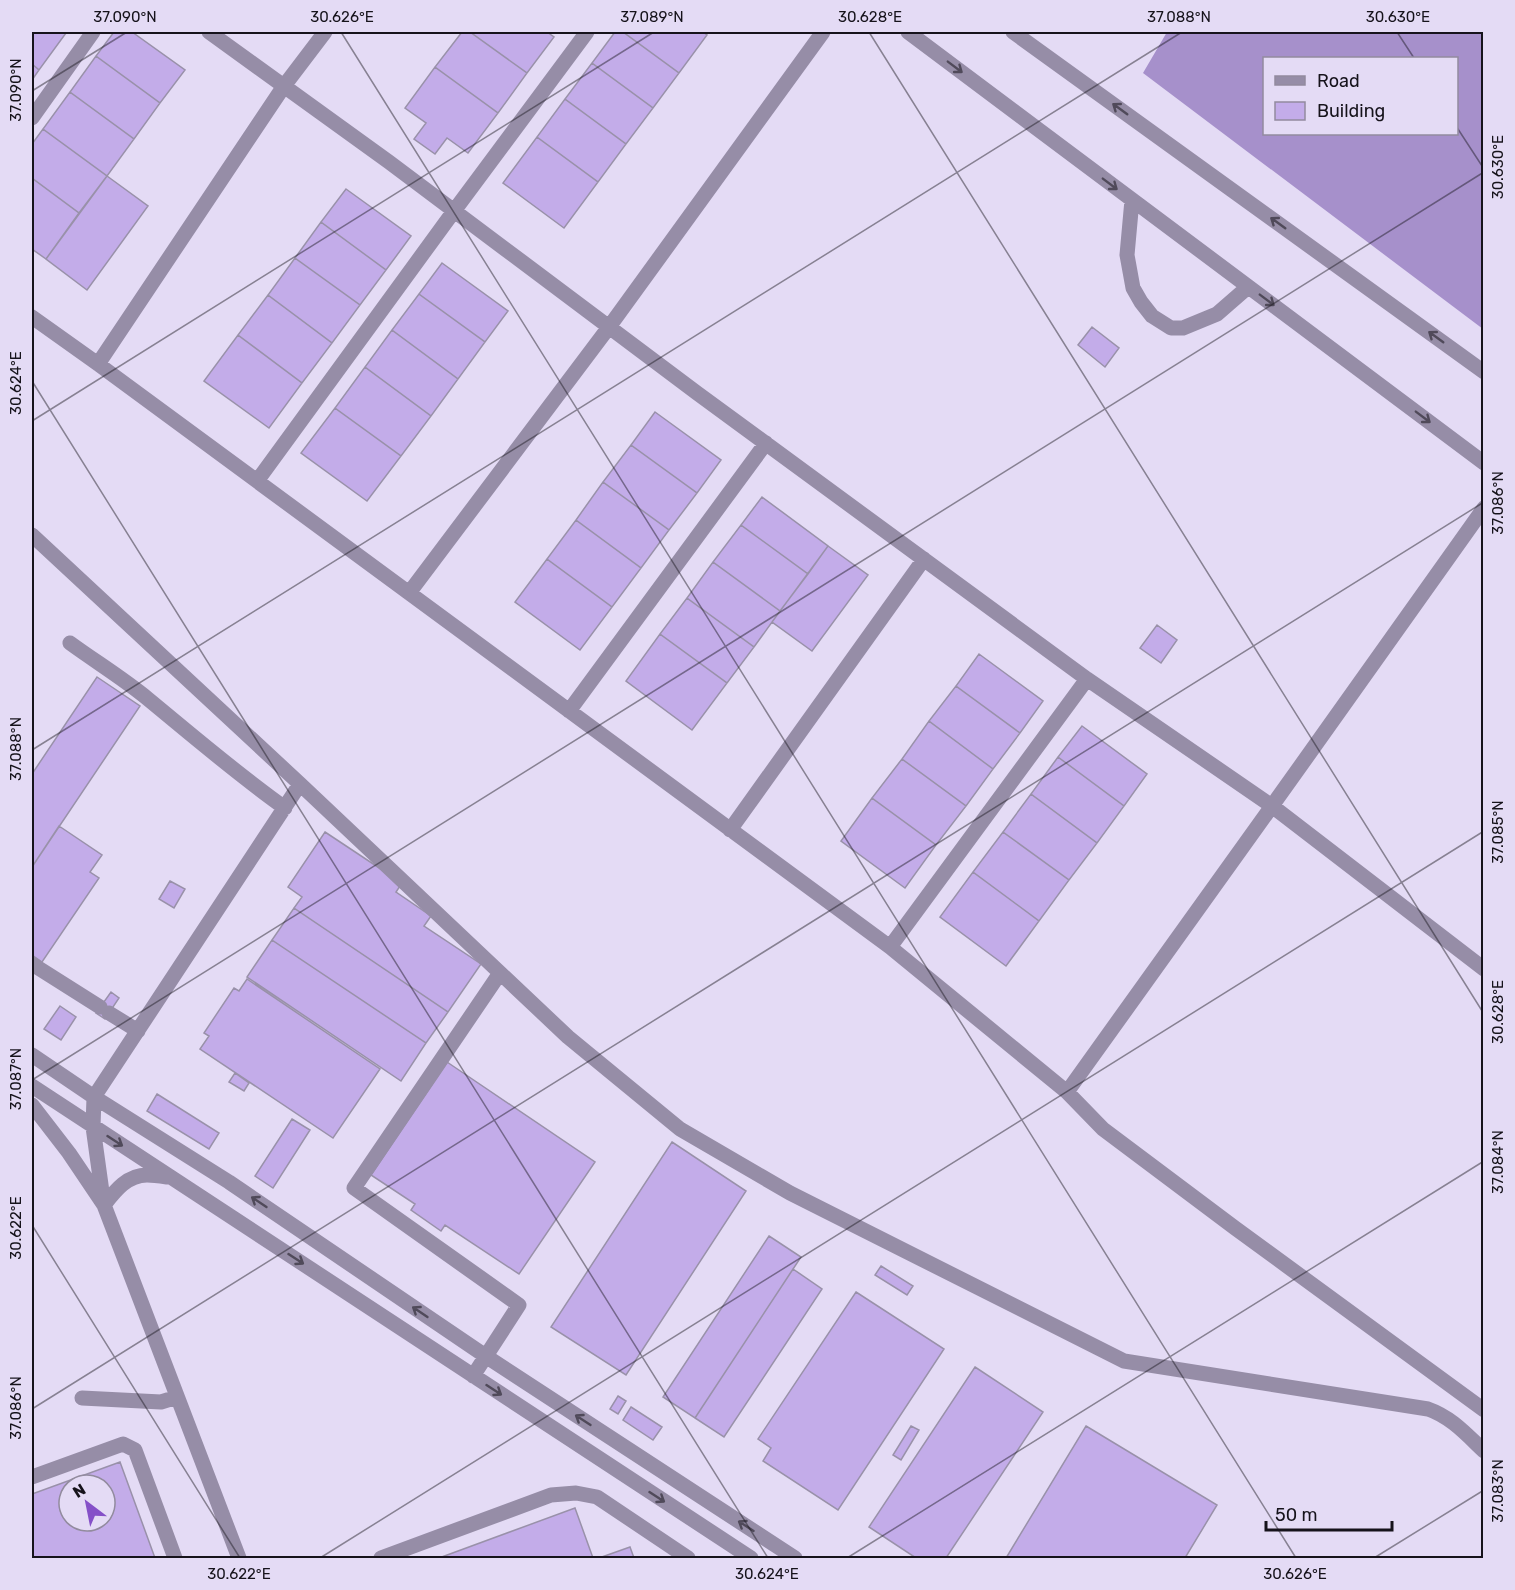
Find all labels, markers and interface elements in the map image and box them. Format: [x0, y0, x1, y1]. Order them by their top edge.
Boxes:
text: 37.090°N [93, 8, 157, 26]
text: 30.626°E [310, 8, 374, 26]
text: 37.089°N [620, 8, 684, 26]
text: 30.628°E [838, 8, 902, 26]
text: 37.088°N [1147, 8, 1211, 26]
text: 30.630°E [1366, 8, 1430, 26]
legend [1263, 57, 1458, 135]
text: 37.090°N [7, 58, 25, 122]
one-way arrow [946, 60, 962, 73]
text: Road [1317, 70, 1360, 92]
text: Building [1317, 100, 1385, 122]
one-way arrow [1113, 103, 1129, 115]
text: 30.630°E [1489, 135, 1507, 199]
one-way arrow [1102, 178, 1118, 191]
one-way arrow [1271, 217, 1287, 229]
one-way arrow [1258, 294, 1274, 307]
one-way arrow [1429, 331, 1445, 343]
text: 30.624°E [7, 351, 25, 415]
one-way arrow [1415, 411, 1431, 424]
text: 37.086°N [1489, 471, 1507, 535]
text: 37.088°N [7, 717, 25, 781]
text: 37.085°N [1489, 800, 1507, 864]
text: 30.628°E [1489, 980, 1507, 1044]
text: 37.087°N [7, 1048, 25, 1110]
text: 37.084°N [1489, 1130, 1507, 1194]
one-way arrow [106, 1136, 123, 1148]
text: 30.622°E [7, 1196, 25, 1260]
one-way arrow [251, 1196, 267, 1208]
one-way arrow [287, 1254, 304, 1266]
one-way arrow [412, 1305, 429, 1317]
text: 37.086°N [7, 1376, 25, 1440]
one-way arrow [485, 1384, 502, 1396]
one-way arrow [574, 1413, 591, 1426]
text: 37.083°N [1489, 1459, 1507, 1523]
north arrow [57, 1473, 117, 1533]
text: N [69, 1480, 89, 1502]
one-way arrow [648, 1491, 665, 1503]
scale bar [1266, 1494, 1392, 1532]
text: 50 m [1275, 1504, 1318, 1526]
one-way arrow [737, 1520, 754, 1533]
text: 30.622°E [207, 1565, 271, 1583]
text: 30.624°E [735, 1565, 799, 1583]
text: 30.626°E [1263, 1565, 1327, 1583]

